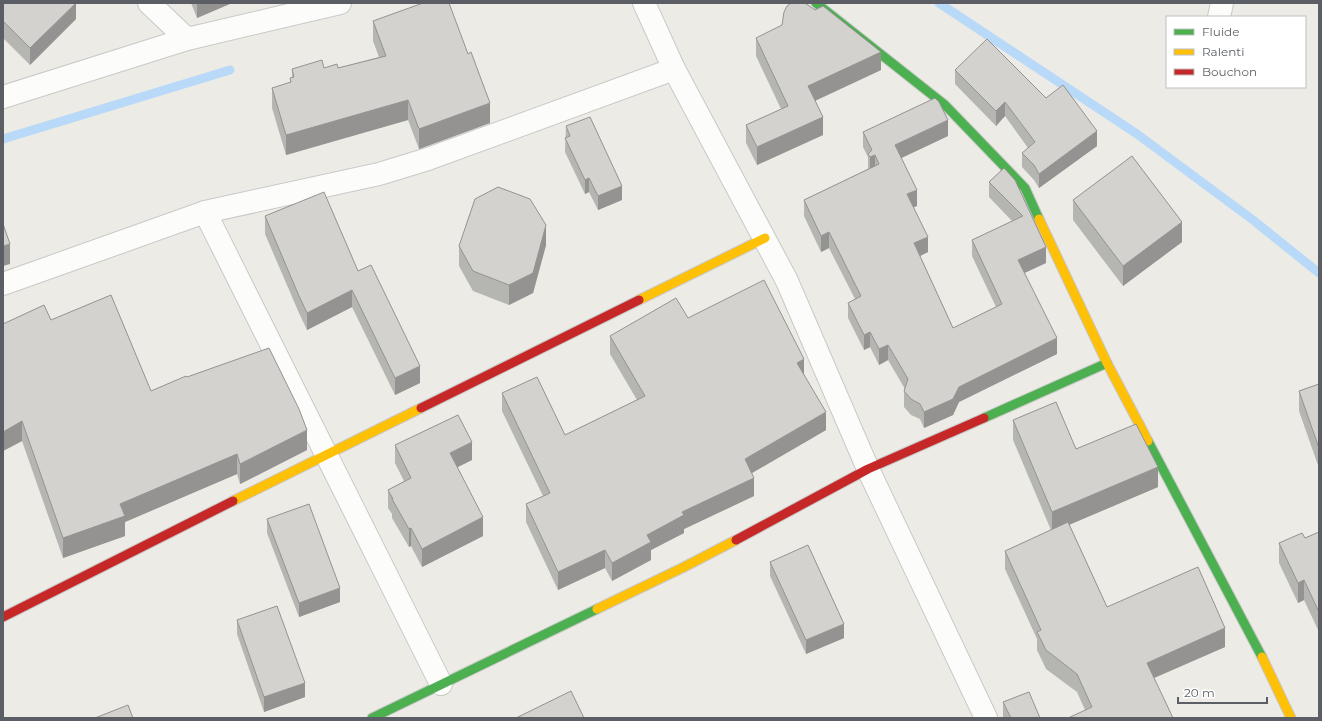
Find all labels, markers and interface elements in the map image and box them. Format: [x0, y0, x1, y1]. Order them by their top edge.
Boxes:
legend [1166, 16, 1306, 88]
text: Fluide [1202, 24, 1240, 39]
text: Ralenti [1202, 44, 1244, 59]
text: Bouchon [1202, 64, 1257, 79]
scale bar [1178, 679, 1267, 705]
text: 20 m [1184, 685, 1215, 700]

